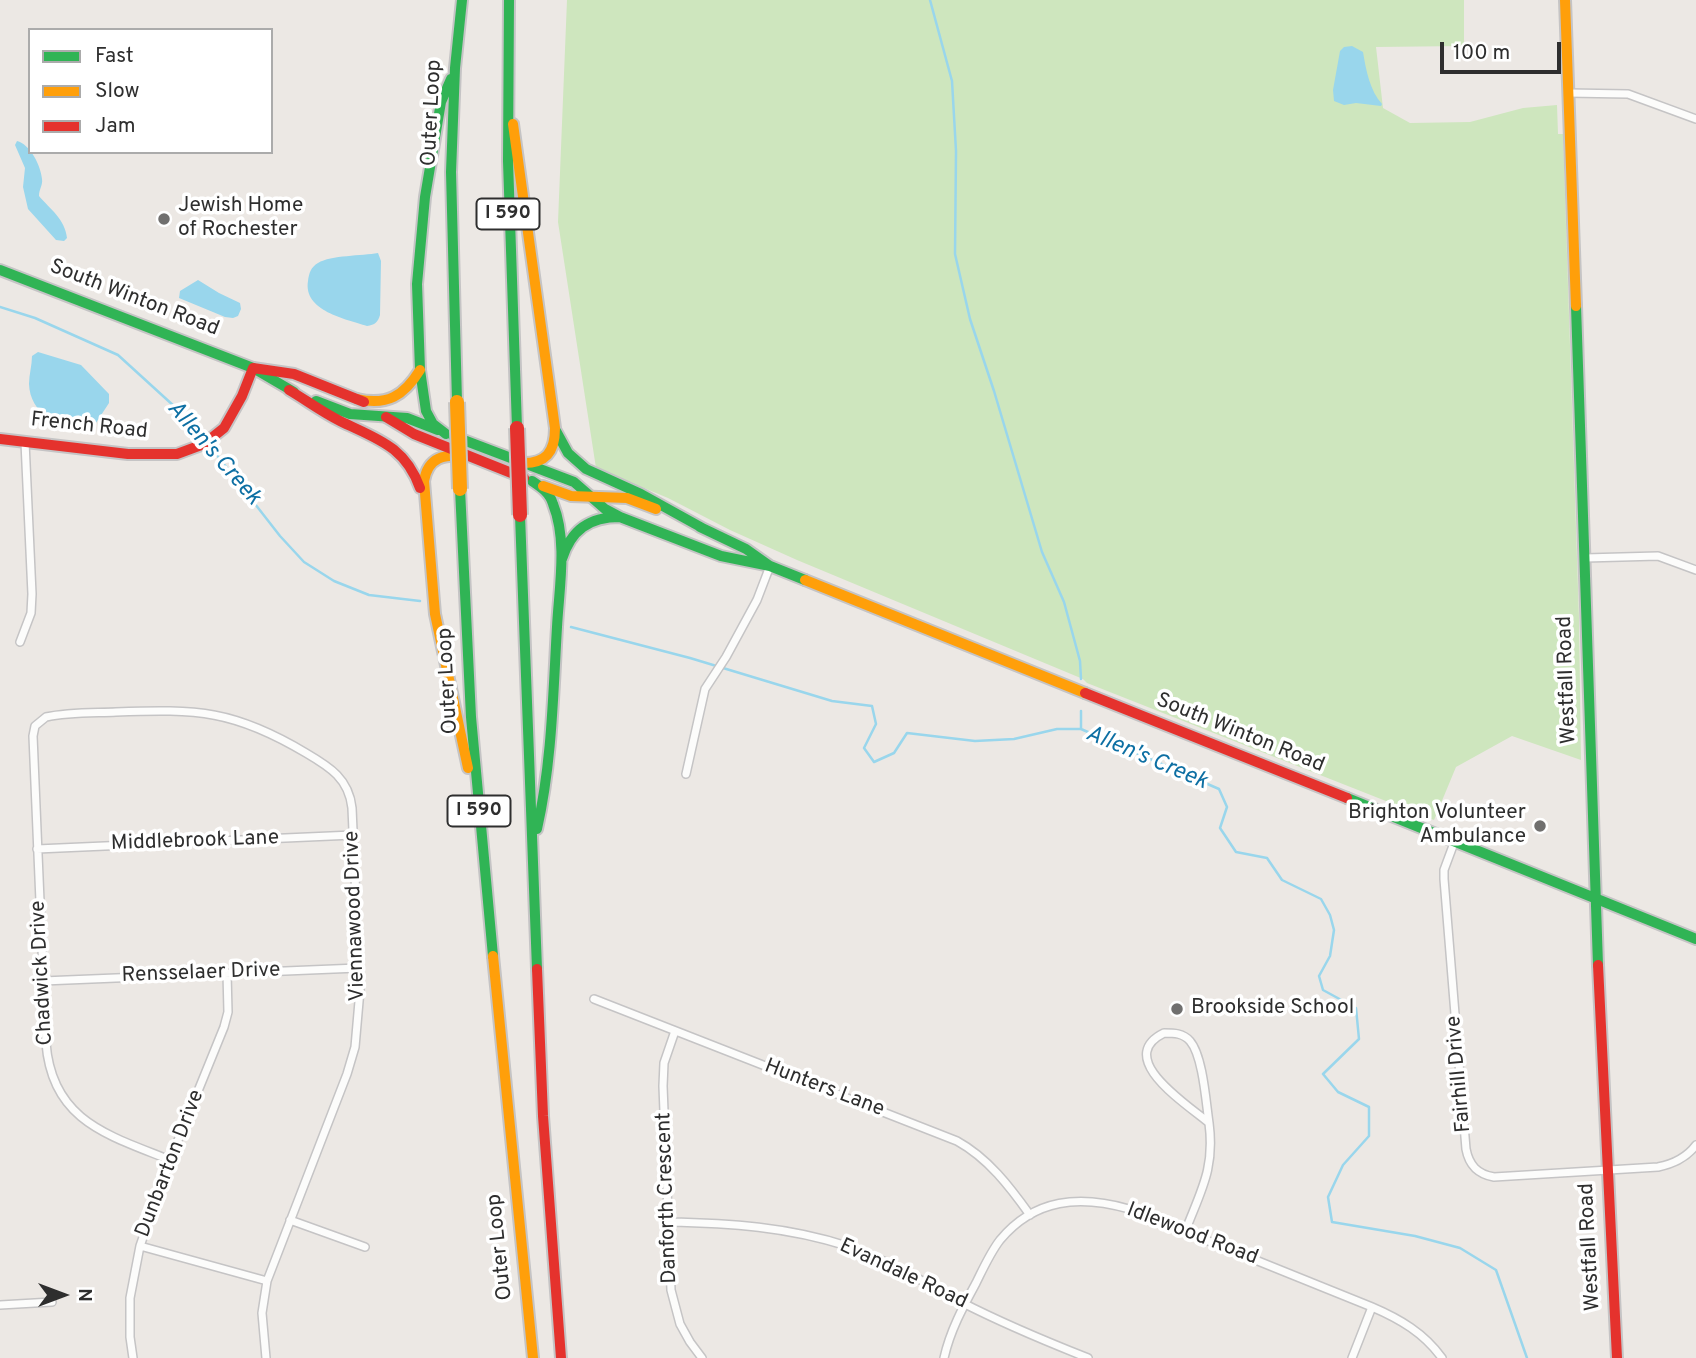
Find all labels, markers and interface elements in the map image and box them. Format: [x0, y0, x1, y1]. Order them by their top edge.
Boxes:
legend [28, 28, 273, 154]
scale bar [1444, 28, 1565, 72]
text: 100 m [1453, 40, 1510, 67]
text: Fast [95, 43, 134, 70]
street label: Outer Loop [418, 59, 448, 167]
text: Slow [95, 78, 140, 105]
text: Jam [95, 113, 136, 140]
place label: Jewish Home of Rochester [178, 194, 303, 244]
road number: I 590 [476, 198, 540, 230]
marker: Jewish Home of Rochester [156, 211, 172, 227]
street label: South Winton Road [46, 255, 222, 343]
water label: Allen's Creek [160, 396, 266, 512]
street label: French Road [29, 408, 149, 446]
street label: Westfall Road [1553, 615, 1583, 745]
street label: Outer Loop [434, 627, 464, 735]
street label: South Winton Road [1152, 689, 1328, 779]
water label: Allen's Creek [1081, 721, 1211, 797]
road number: I 590 [448, 796, 510, 826]
place label: Brighton Volunteer Ambulance [1348, 801, 1526, 851]
marker: Brighton Volunteer Ambulance [1532, 818, 1548, 834]
street label: Middlebrook Lane [110, 826, 280, 858]
street label: Viennawood Drive [340, 830, 372, 1002]
street label: Chadwick Drive [27, 900, 59, 1046]
street label: Rensselaer Drive [121, 959, 281, 989]
place label: Brookside School [1191, 996, 1354, 1022]
marker: Brookside School [1169, 1001, 1185, 1017]
street label: Fairhill Drive [1442, 1014, 1478, 1134]
street label: Hunters Lane [760, 1055, 888, 1123]
street label: Dunbarton Drive [131, 1087, 211, 1241]
street label: Danforth Crescent [652, 1112, 684, 1284]
street label: Westfall Road [1575, 1182, 1607, 1312]
street label: Outer Loop [483, 1193, 519, 1301]
street label: Idlewood Road [1123, 1198, 1261, 1272]
street label: Evandale Road [835, 1234, 971, 1316]
north arrow [28, 1260, 98, 1330]
text: N [72, 1288, 96, 1302]

